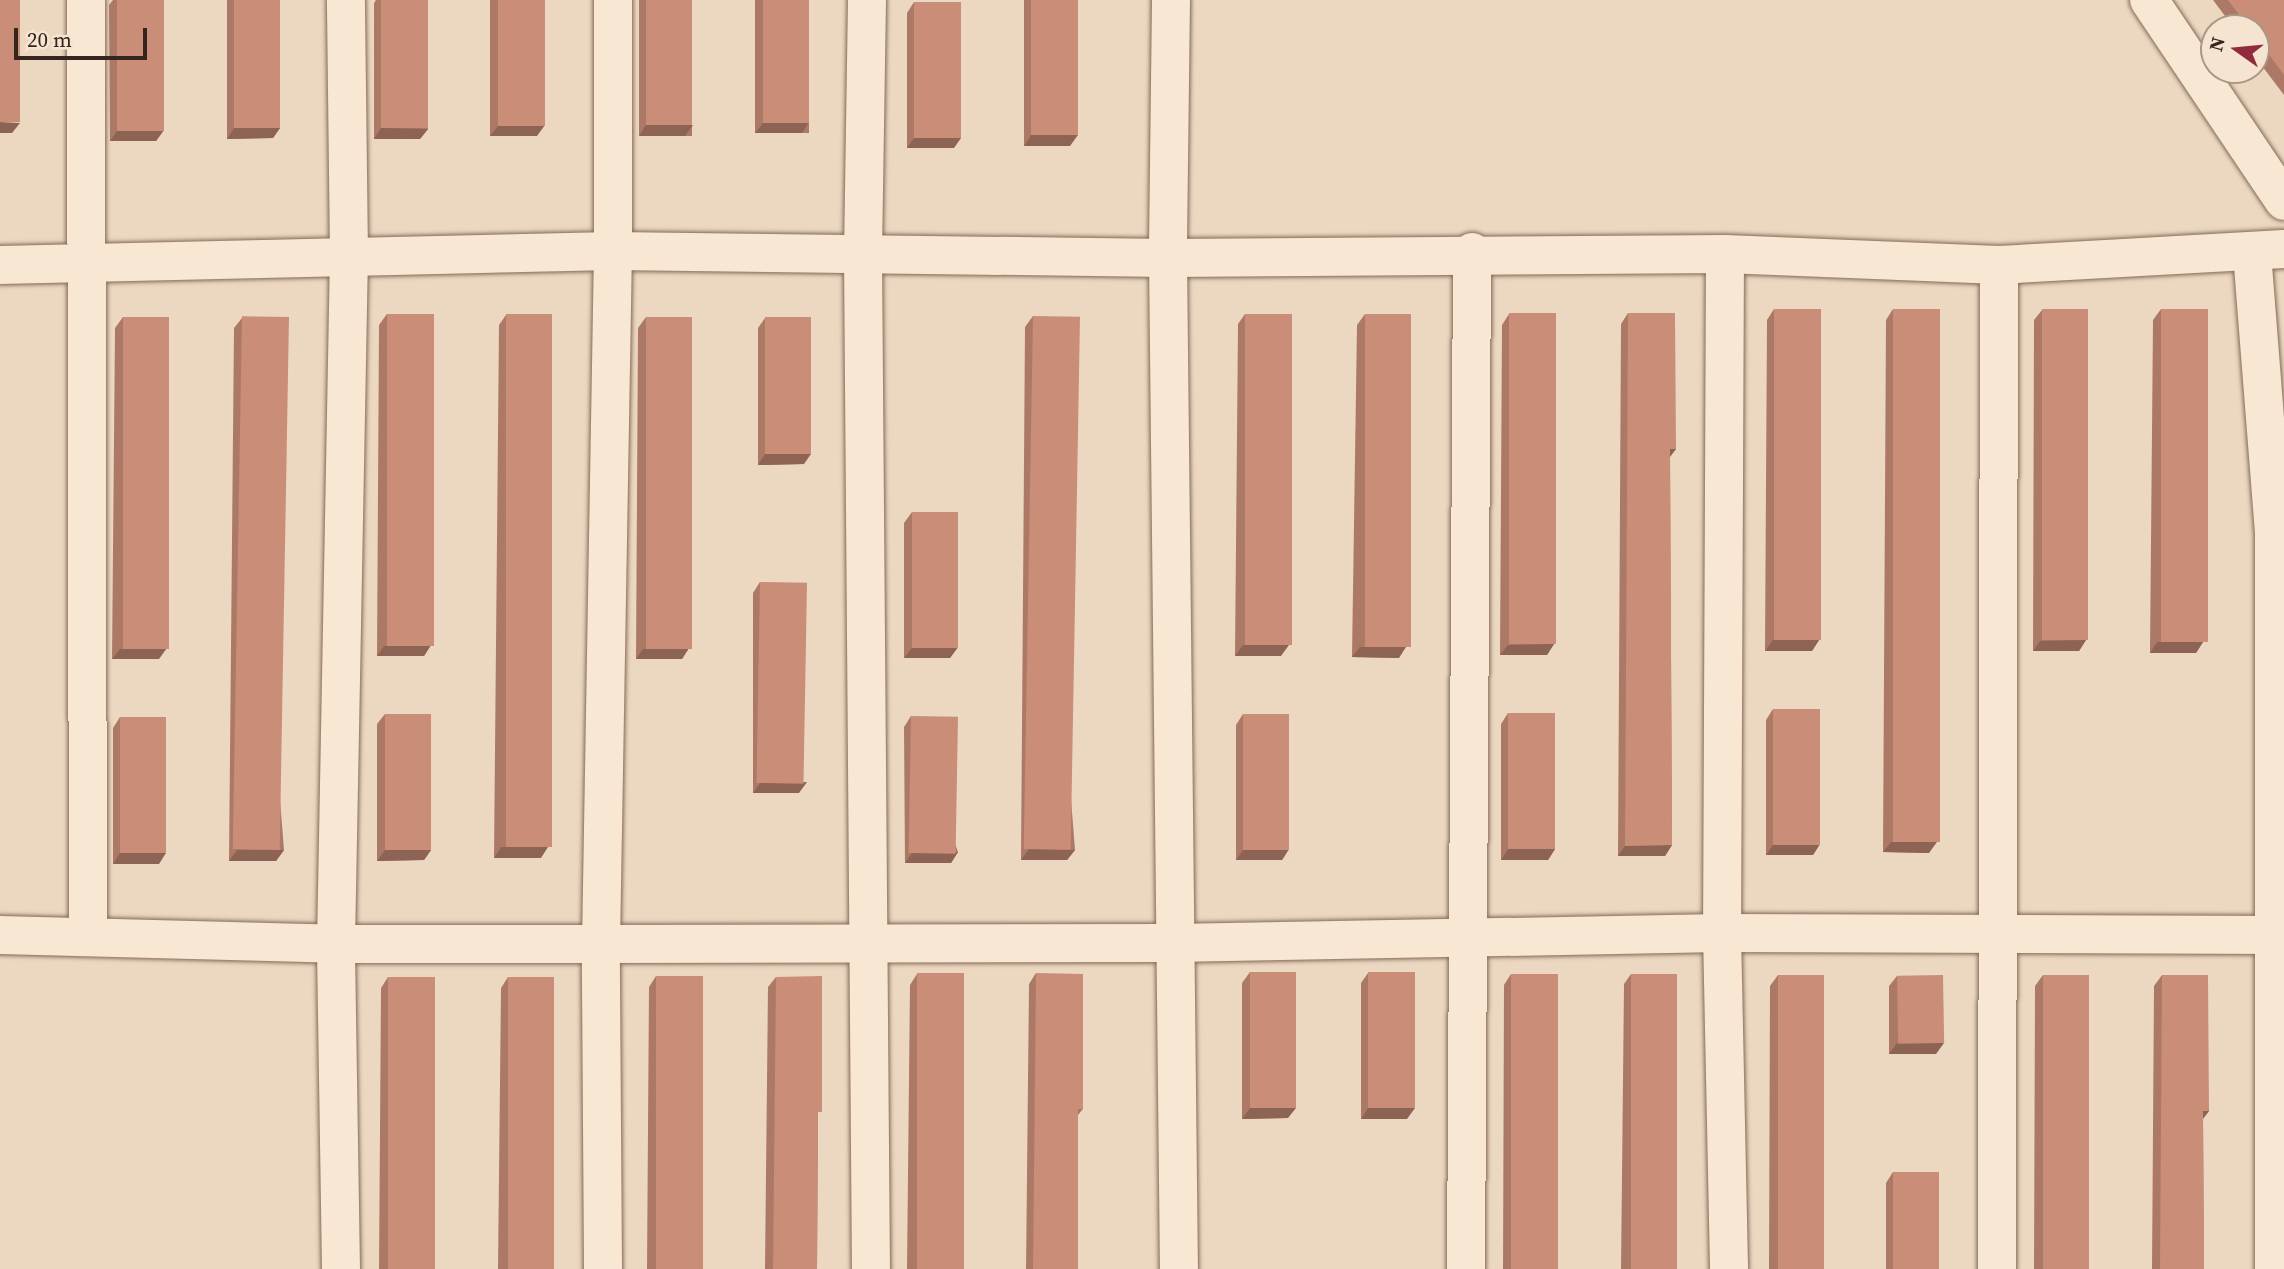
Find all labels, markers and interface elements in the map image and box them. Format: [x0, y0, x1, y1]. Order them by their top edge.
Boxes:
scale bar [18, 14, 150, 58]
north arrow [2200, 14, 2270, 84]
text: 20 m [27, 25, 72, 54]
text: N [2202, 34, 2231, 54]

